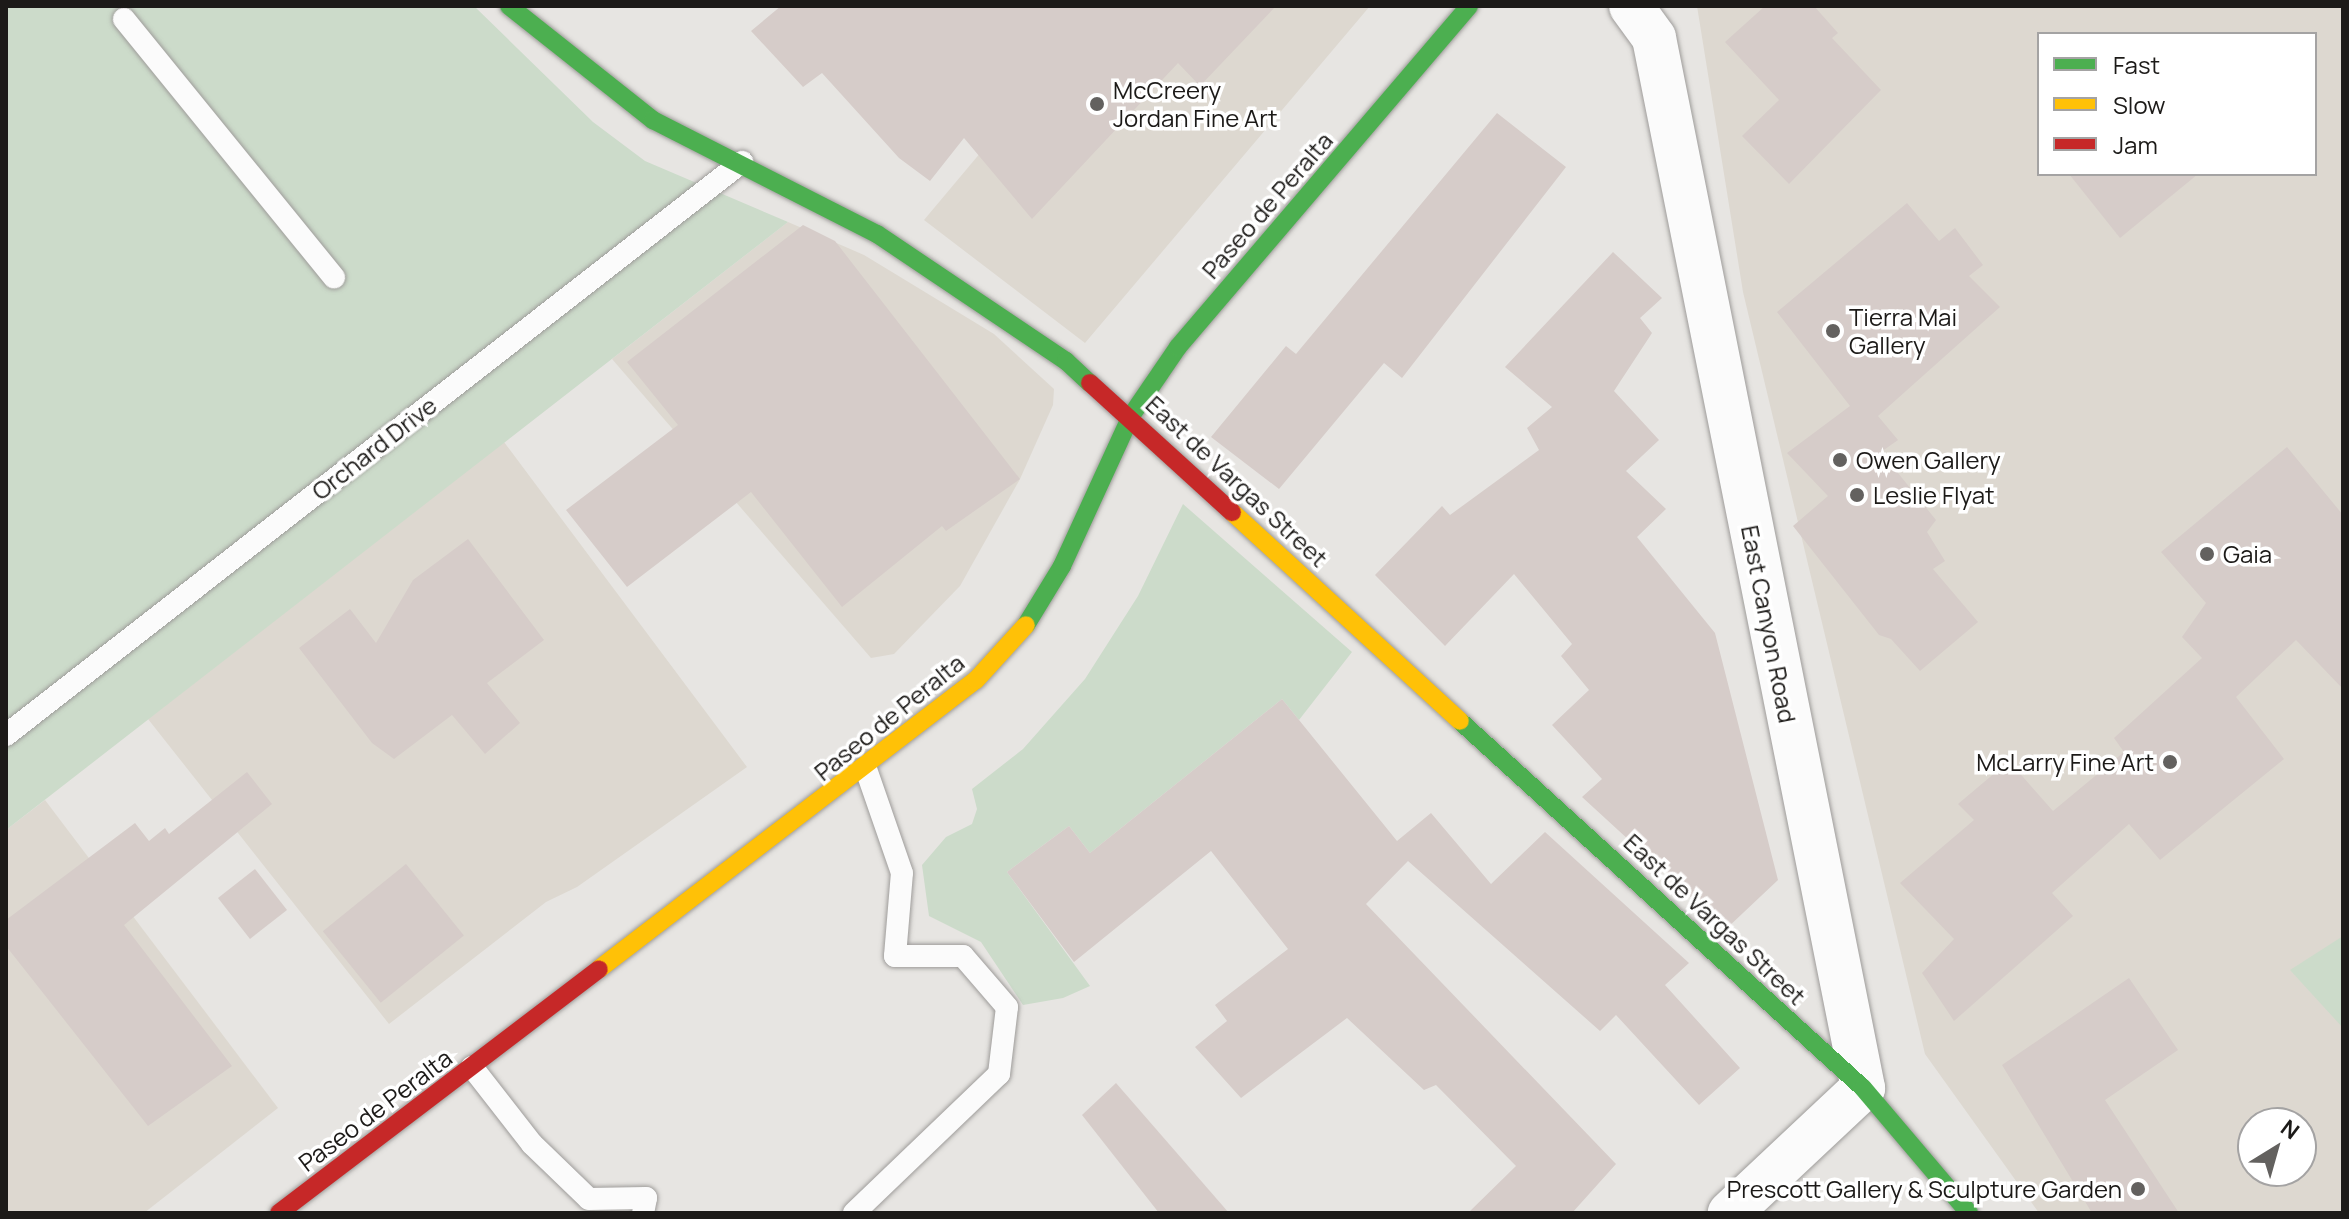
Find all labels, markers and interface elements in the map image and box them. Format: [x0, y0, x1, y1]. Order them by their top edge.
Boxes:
legend [2037, 32, 2317, 176]
text: Fast [2113, 48, 2160, 81]
place label: McCreery Jordan Fine Art [1113, 76, 1277, 132]
text: Slow [2113, 88, 2166, 121]
marker: McCreery Jordan Fine Art [1088, 95, 1106, 113]
street label: Paseo de Peralta [1196, 126, 1338, 284]
text: Jam [2113, 128, 2158, 161]
place label: Tierra Mai Gallery [1849, 303, 1957, 359]
marker: Tierra Mai Gallery [1824, 322, 1842, 340]
street label: Orchard Drive [306, 390, 442, 506]
street label: East de Vargas Street [1140, 390, 1334, 572]
place label: Owen Gallery [1856, 446, 2001, 474]
marker: Owen Gallery [1831, 451, 1849, 469]
place label: Leslie Flyat [1873, 481, 1995, 509]
marker: Leslie Flyat [1848, 486, 1866, 504]
street label: East Canyon Road [1736, 523, 1802, 725]
place label: Gaia [2223, 540, 2272, 568]
marker: Gaia [2198, 545, 2216, 563]
street label: Paseo de Peralta [808, 648, 970, 786]
place label: McLarry Fine Art [1976, 748, 2154, 776]
marker: McLarry Fine Art [2161, 753, 2179, 771]
street label: East de Vargas Street [1618, 828, 1812, 1010]
street label: Paseo de Peralta [293, 1043, 457, 1177]
north arrow [2237, 1107, 2317, 1187]
text: N [2275, 1113, 2306, 1146]
place label: Prescott Gallery & Sculpture Garden [1727, 1175, 2122, 1203]
marker: Prescott Gallery & Sculpture Garden [2129, 1180, 2147, 1198]

